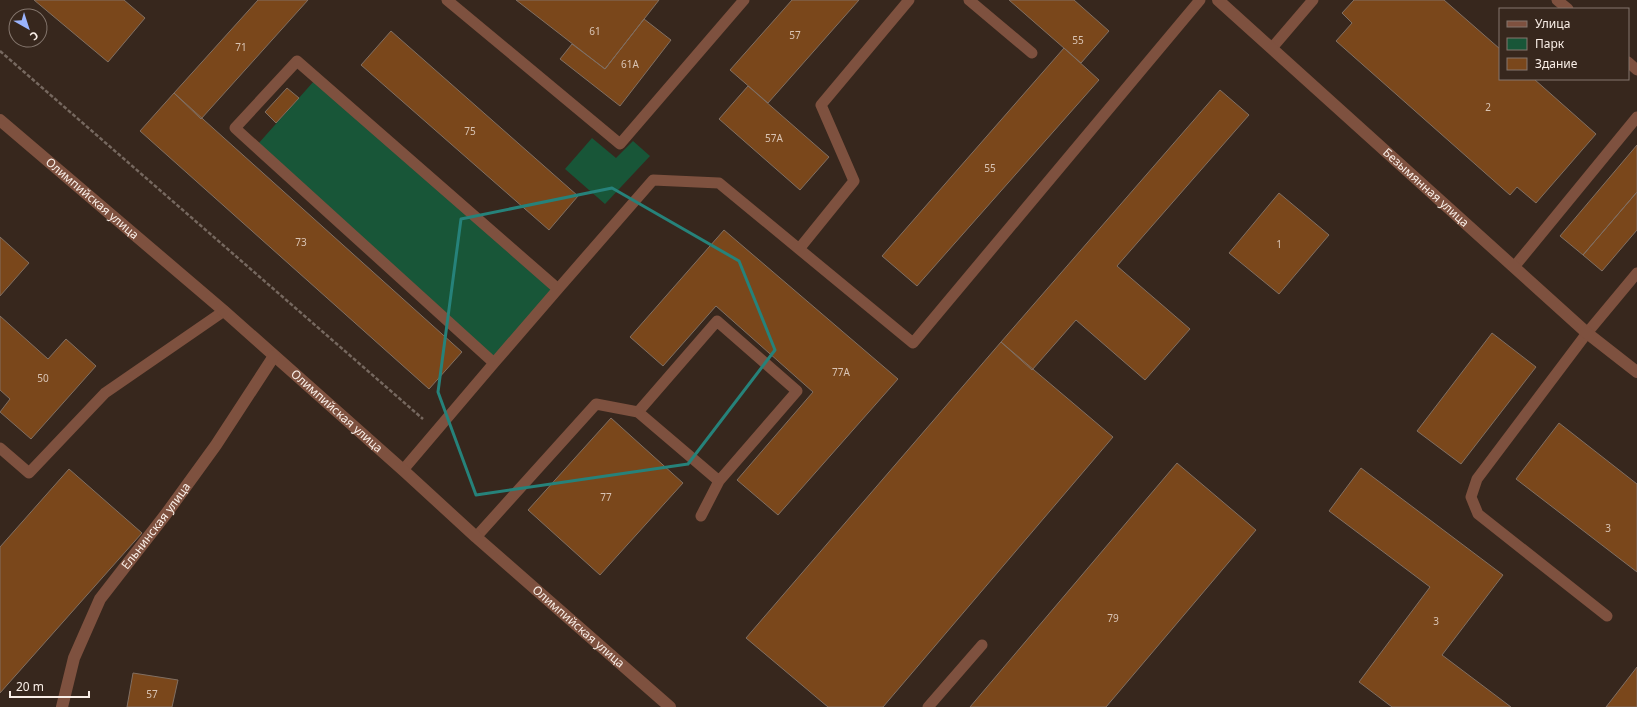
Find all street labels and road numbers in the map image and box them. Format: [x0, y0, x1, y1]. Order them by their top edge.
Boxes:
street label: Безымянная улица [1379, 144, 1473, 231]
street label: Олимпийская улица [42, 153, 143, 243]
street label: Олимпийская улица [287, 365, 387, 456]
street label: Ельнинская улица [117, 479, 194, 573]
street label: Олимпийская улица [529, 581, 629, 672]

